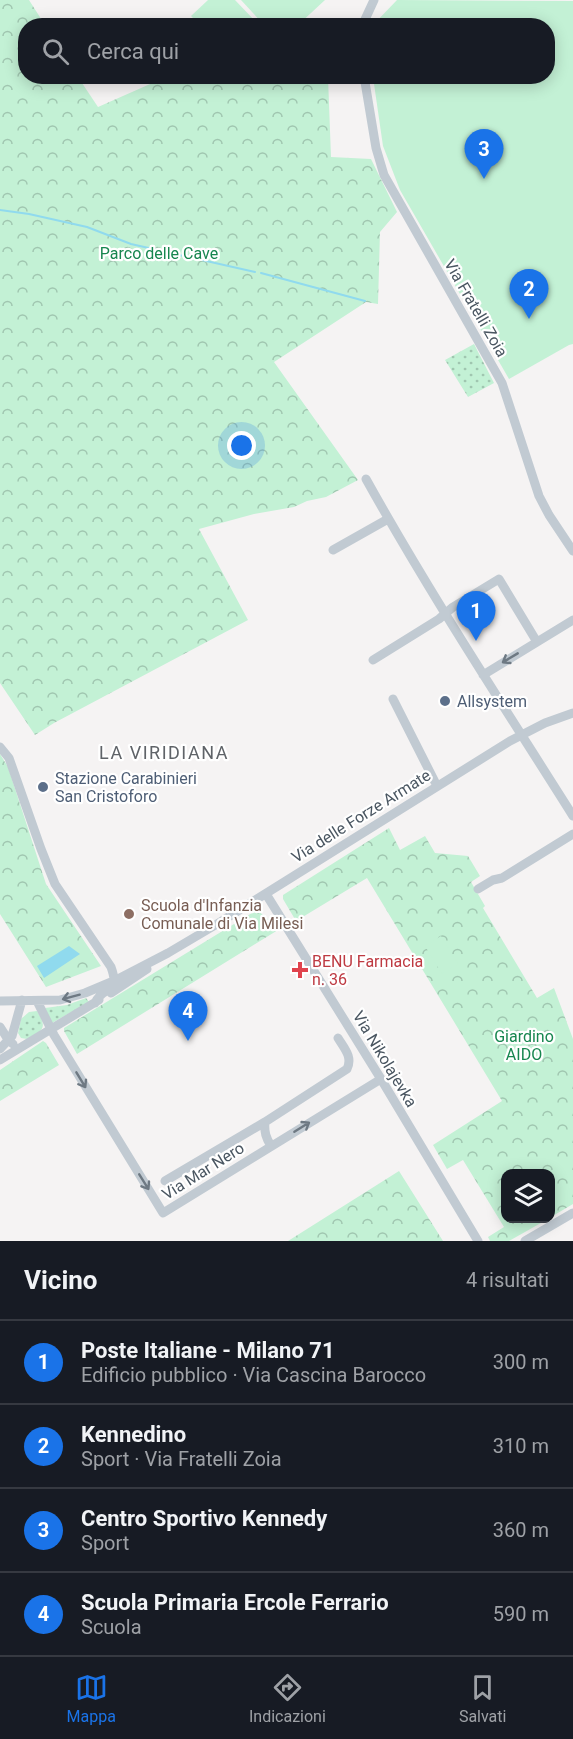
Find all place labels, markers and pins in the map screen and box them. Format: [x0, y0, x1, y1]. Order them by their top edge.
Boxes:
pin: 3 [464, 130, 504, 179]
pin: 2 [510, 270, 548, 319]
pin: 1 [456, 592, 496, 641]
place label: Allsystem [457, 692, 527, 711]
marker: Allsystem [438, 694, 452, 708]
place label: Stazione Carabinieri San Cristoforo [55, 769, 197, 806]
marker: Stazione Carabinieri San Cristoforo [36, 780, 50, 794]
place label: Scuola d'Infanzia Comunale di Via Milesi [141, 896, 303, 933]
marker: Scuola d'Infanzia Comunale di Via Milesi [122, 907, 136, 921]
place label: BENU Farmacia n. 36 [312, 952, 423, 989]
marker: BENU Farmacia n. 36 [293, 963, 307, 977]
pin: 4 [168, 992, 207, 1041]

